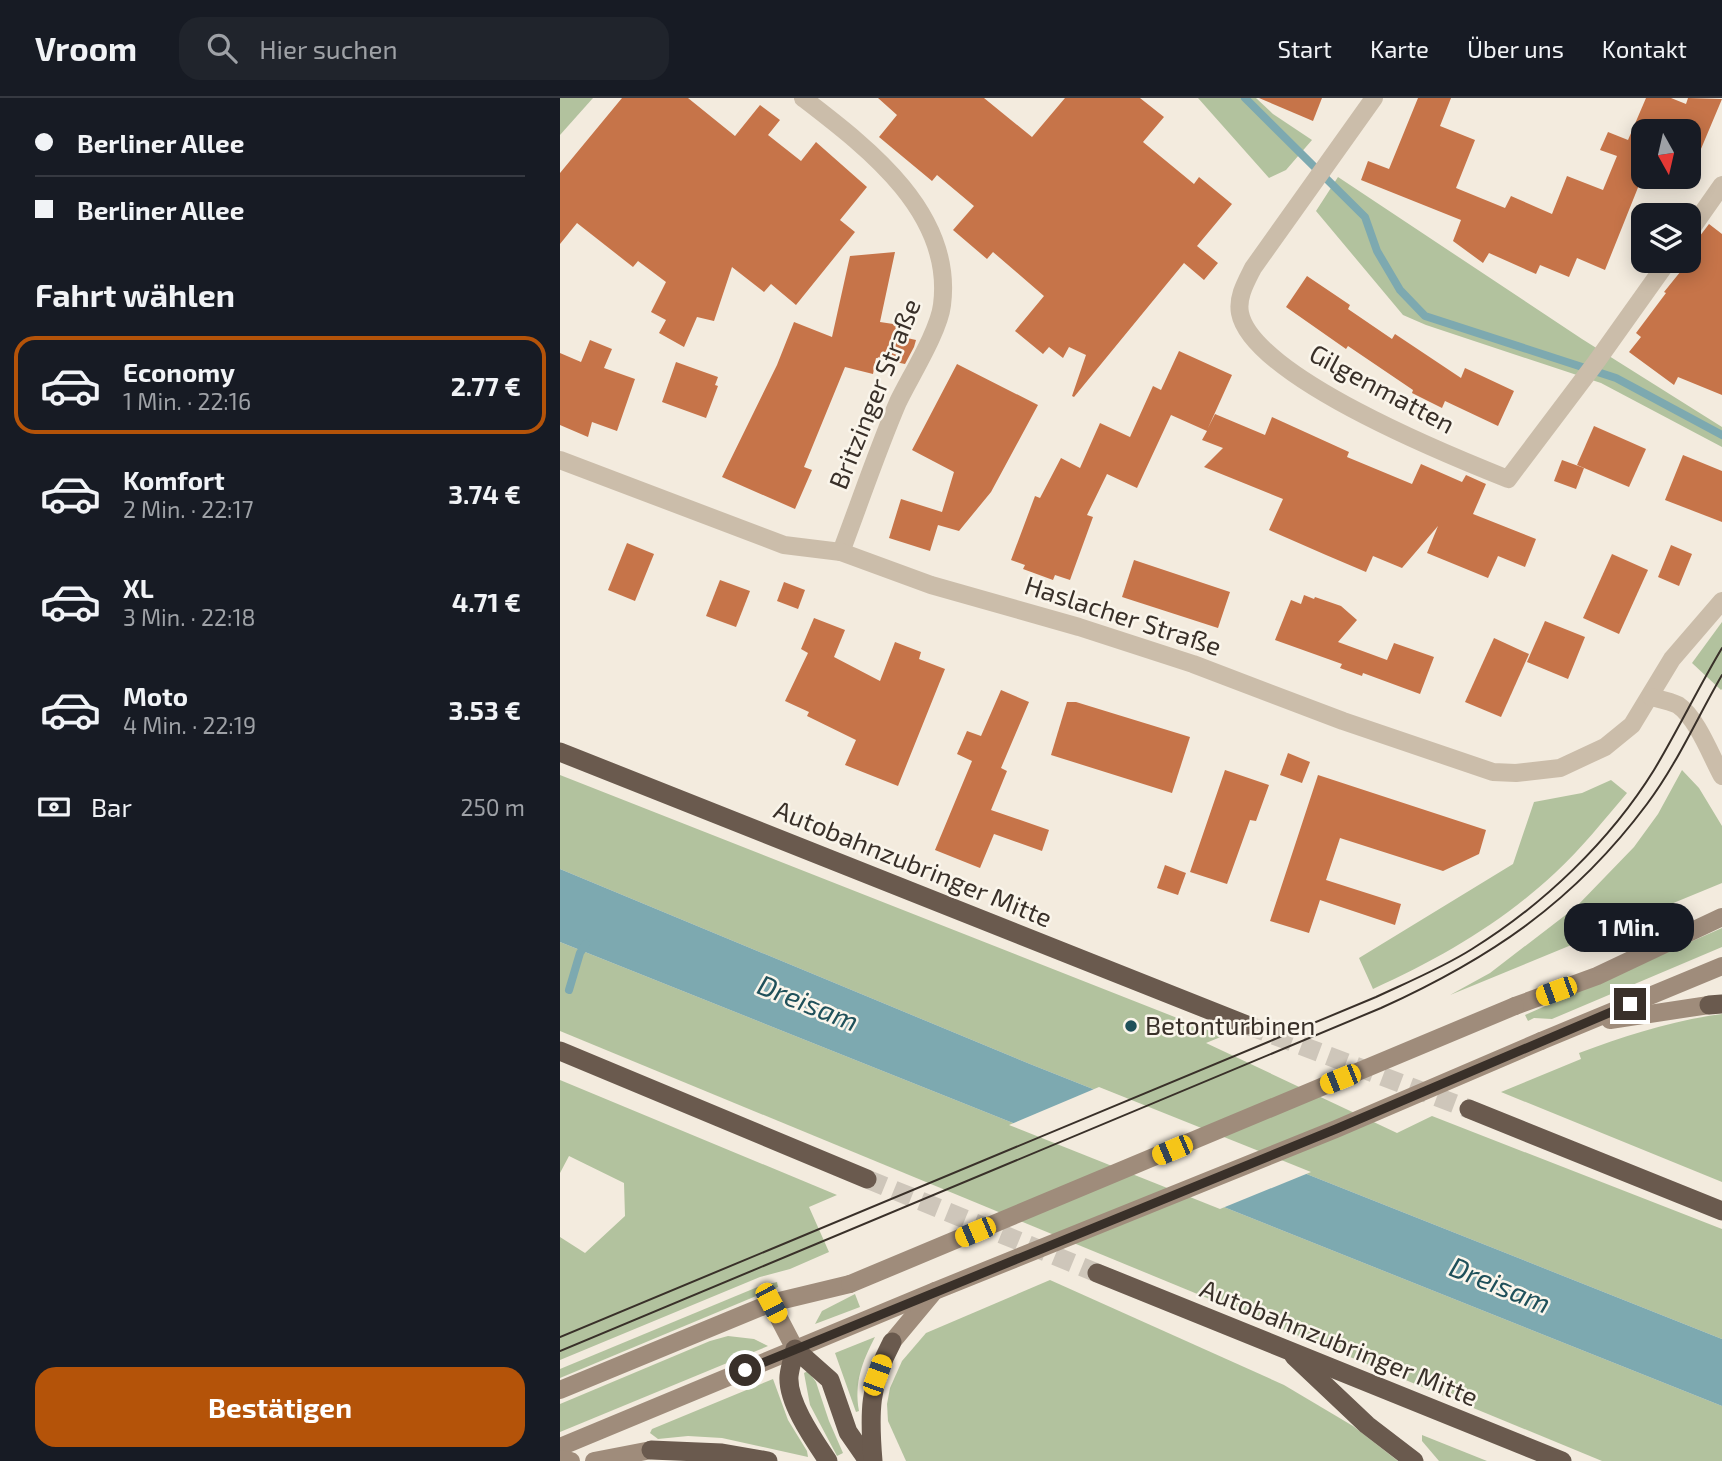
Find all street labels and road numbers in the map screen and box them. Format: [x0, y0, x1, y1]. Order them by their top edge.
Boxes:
street label: Britzinger Straße [821, 294, 926, 493]
street label: Gilgenmatten [1305, 336, 1461, 439]
street label: Haslacher Straße [1021, 568, 1226, 661]
street label: Autobahnzubringer Mitte [770, 793, 1057, 933]
street label: Autobahnzubringer Mitte [1196, 1272, 1483, 1412]

